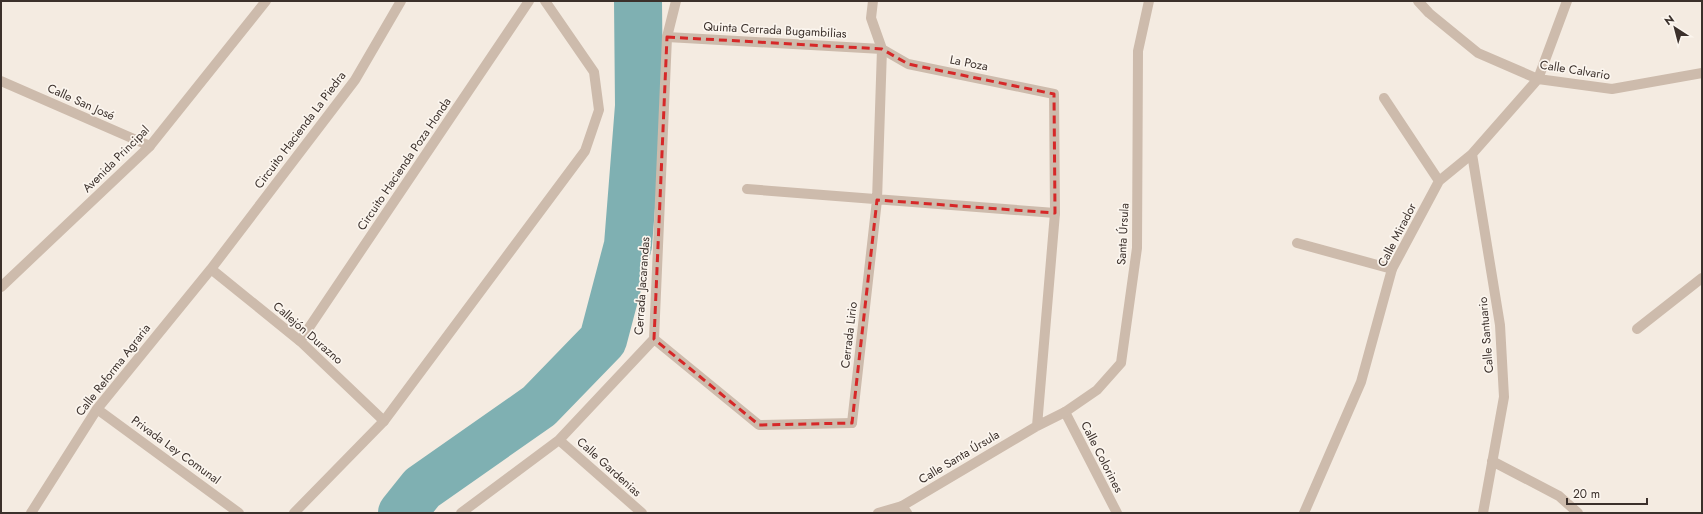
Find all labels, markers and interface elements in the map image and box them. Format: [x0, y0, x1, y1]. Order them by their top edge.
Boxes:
north arrow [1655, 8, 1695, 48]
text: N [1661, 11, 1677, 29]
street label: Quinta Cerrada Bugambilias [703, 17, 847, 43]
street label: La Poza [948, 50, 990, 76]
street label: Calle Calvario [1539, 56, 1612, 85]
street label: Circuito Hacienda La Piedra [250, 67, 350, 192]
street label: Calle San José [44, 79, 118, 125]
street label: Circuito Hacienda Poza Honda [353, 94, 455, 234]
street label: Avenida Principal [78, 121, 154, 197]
street label: Calle Mirador [1373, 199, 1421, 270]
street label: Santa Úrsula [1112, 202, 1134, 266]
street label: Cerrada Jacarandas [630, 236, 654, 336]
street label: Calle Santuario [1474, 296, 1498, 374]
street label: Callejón Durazno [269, 297, 347, 369]
street label: Cerrada Lirio [836, 300, 862, 369]
street label: Calle Reforma Agraria [71, 320, 155, 420]
street label: Privada Ley Comunal [128, 411, 224, 489]
street label: Calle Colorines [1076, 418, 1128, 496]
street label: Calle Santa Úrsula [915, 426, 1003, 488]
street label: Calle Gardenias [573, 433, 645, 501]
scale bar [1567, 480, 1647, 506]
text: 20 m [1573, 485, 1600, 503]

